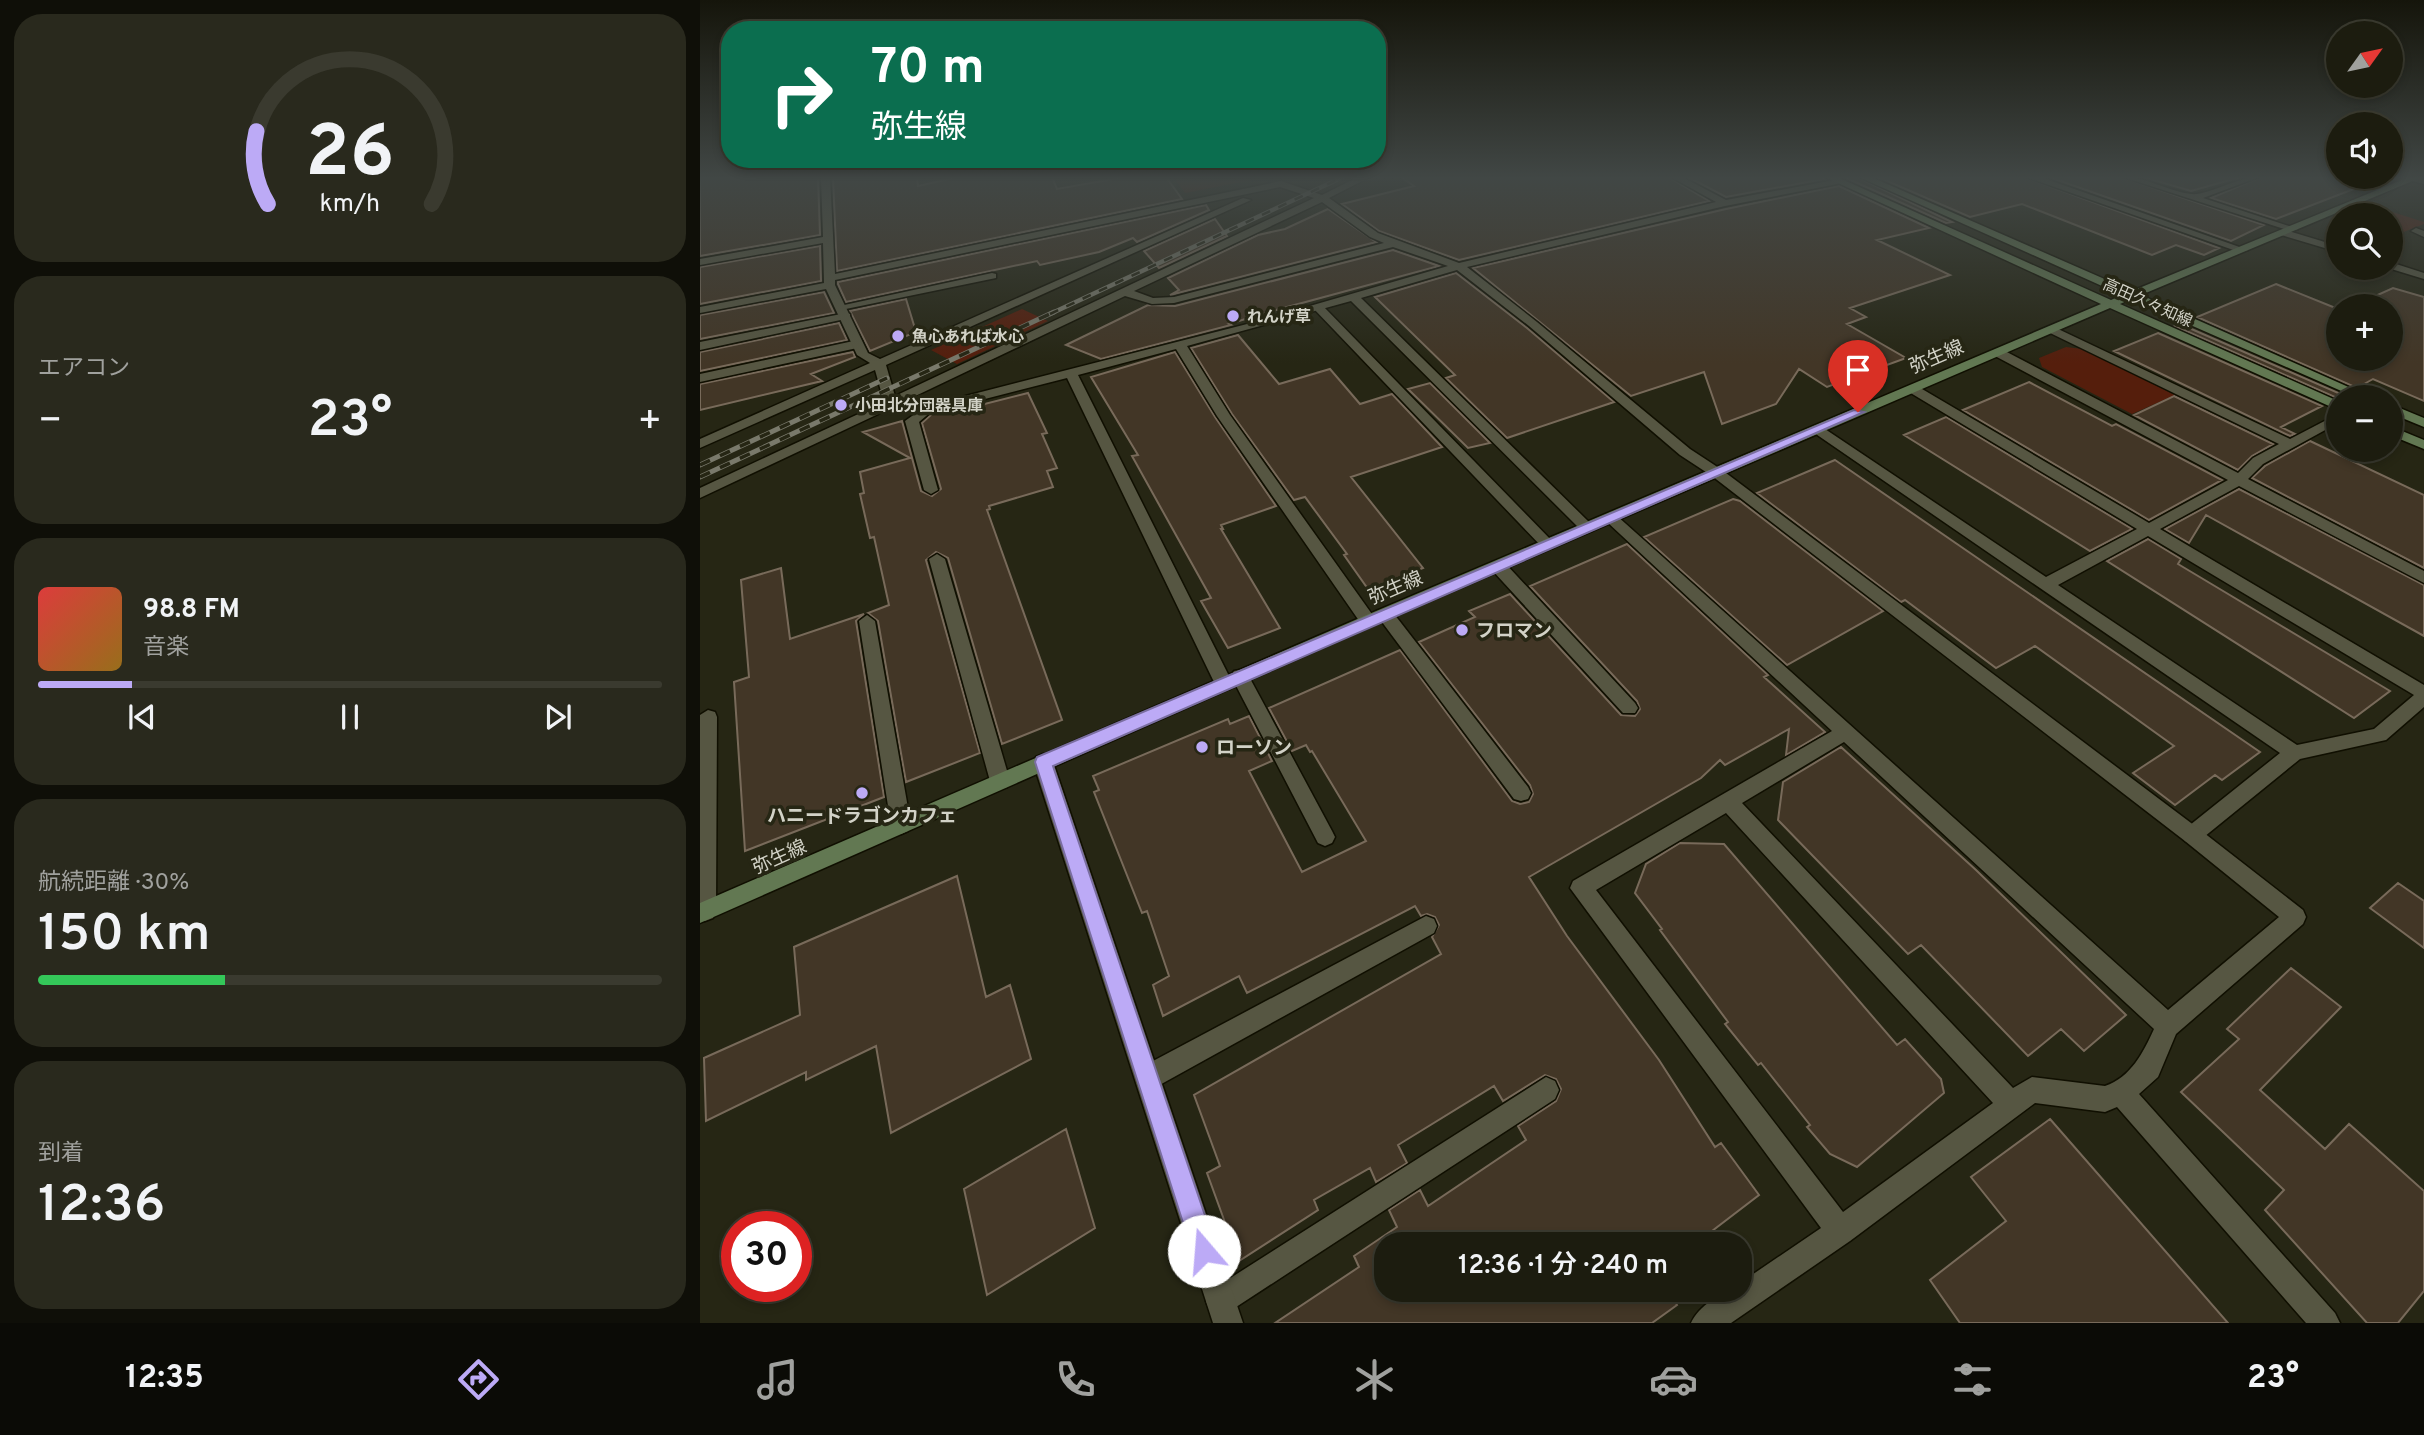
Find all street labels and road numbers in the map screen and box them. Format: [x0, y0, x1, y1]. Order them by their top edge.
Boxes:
street label: 高田久々知線 [2099, 275, 2195, 332]
street label: 弥生線 [1906, 336, 1968, 380]
street label: 弥生線 [1365, 567, 1427, 611]
street label: 弥生線 [749, 835, 811, 880]

